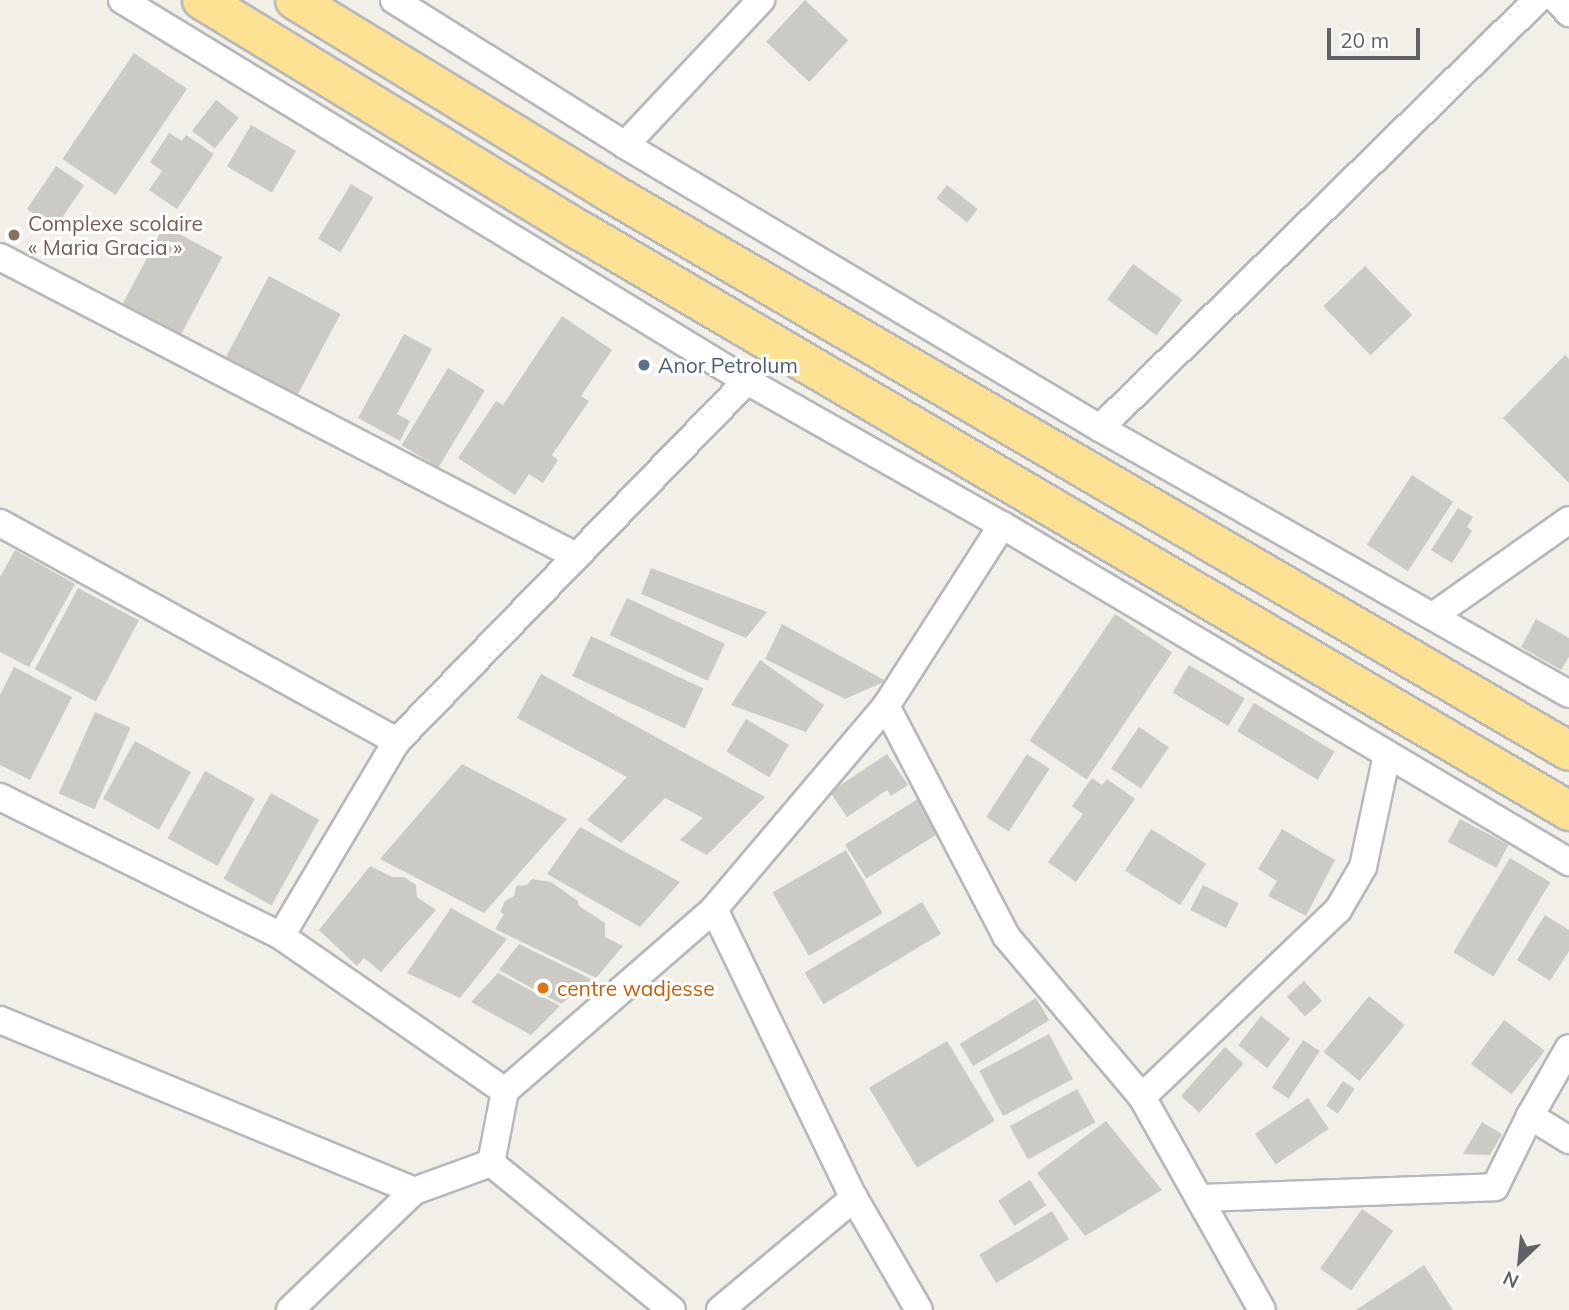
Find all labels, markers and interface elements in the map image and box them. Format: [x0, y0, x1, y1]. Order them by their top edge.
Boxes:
scale bar [1331, 14, 1424, 58]
text: 20 m [1340, 27, 1389, 53]
place label: Complexe scolaire « Maria Gracia » [28, 210, 203, 260]
marker: Complexe scolaire « Maria Gracia » [6, 227, 22, 243]
place label: Anor Petrolum [658, 352, 798, 378]
marker: Anor Petrolum [636, 357, 652, 373]
place label: centre wadjesse [557, 975, 715, 1001]
marker: centre wadjesse [535, 980, 551, 996]
north arrow [1485, 1226, 1555, 1296]
text: N [1499, 1266, 1523, 1294]

